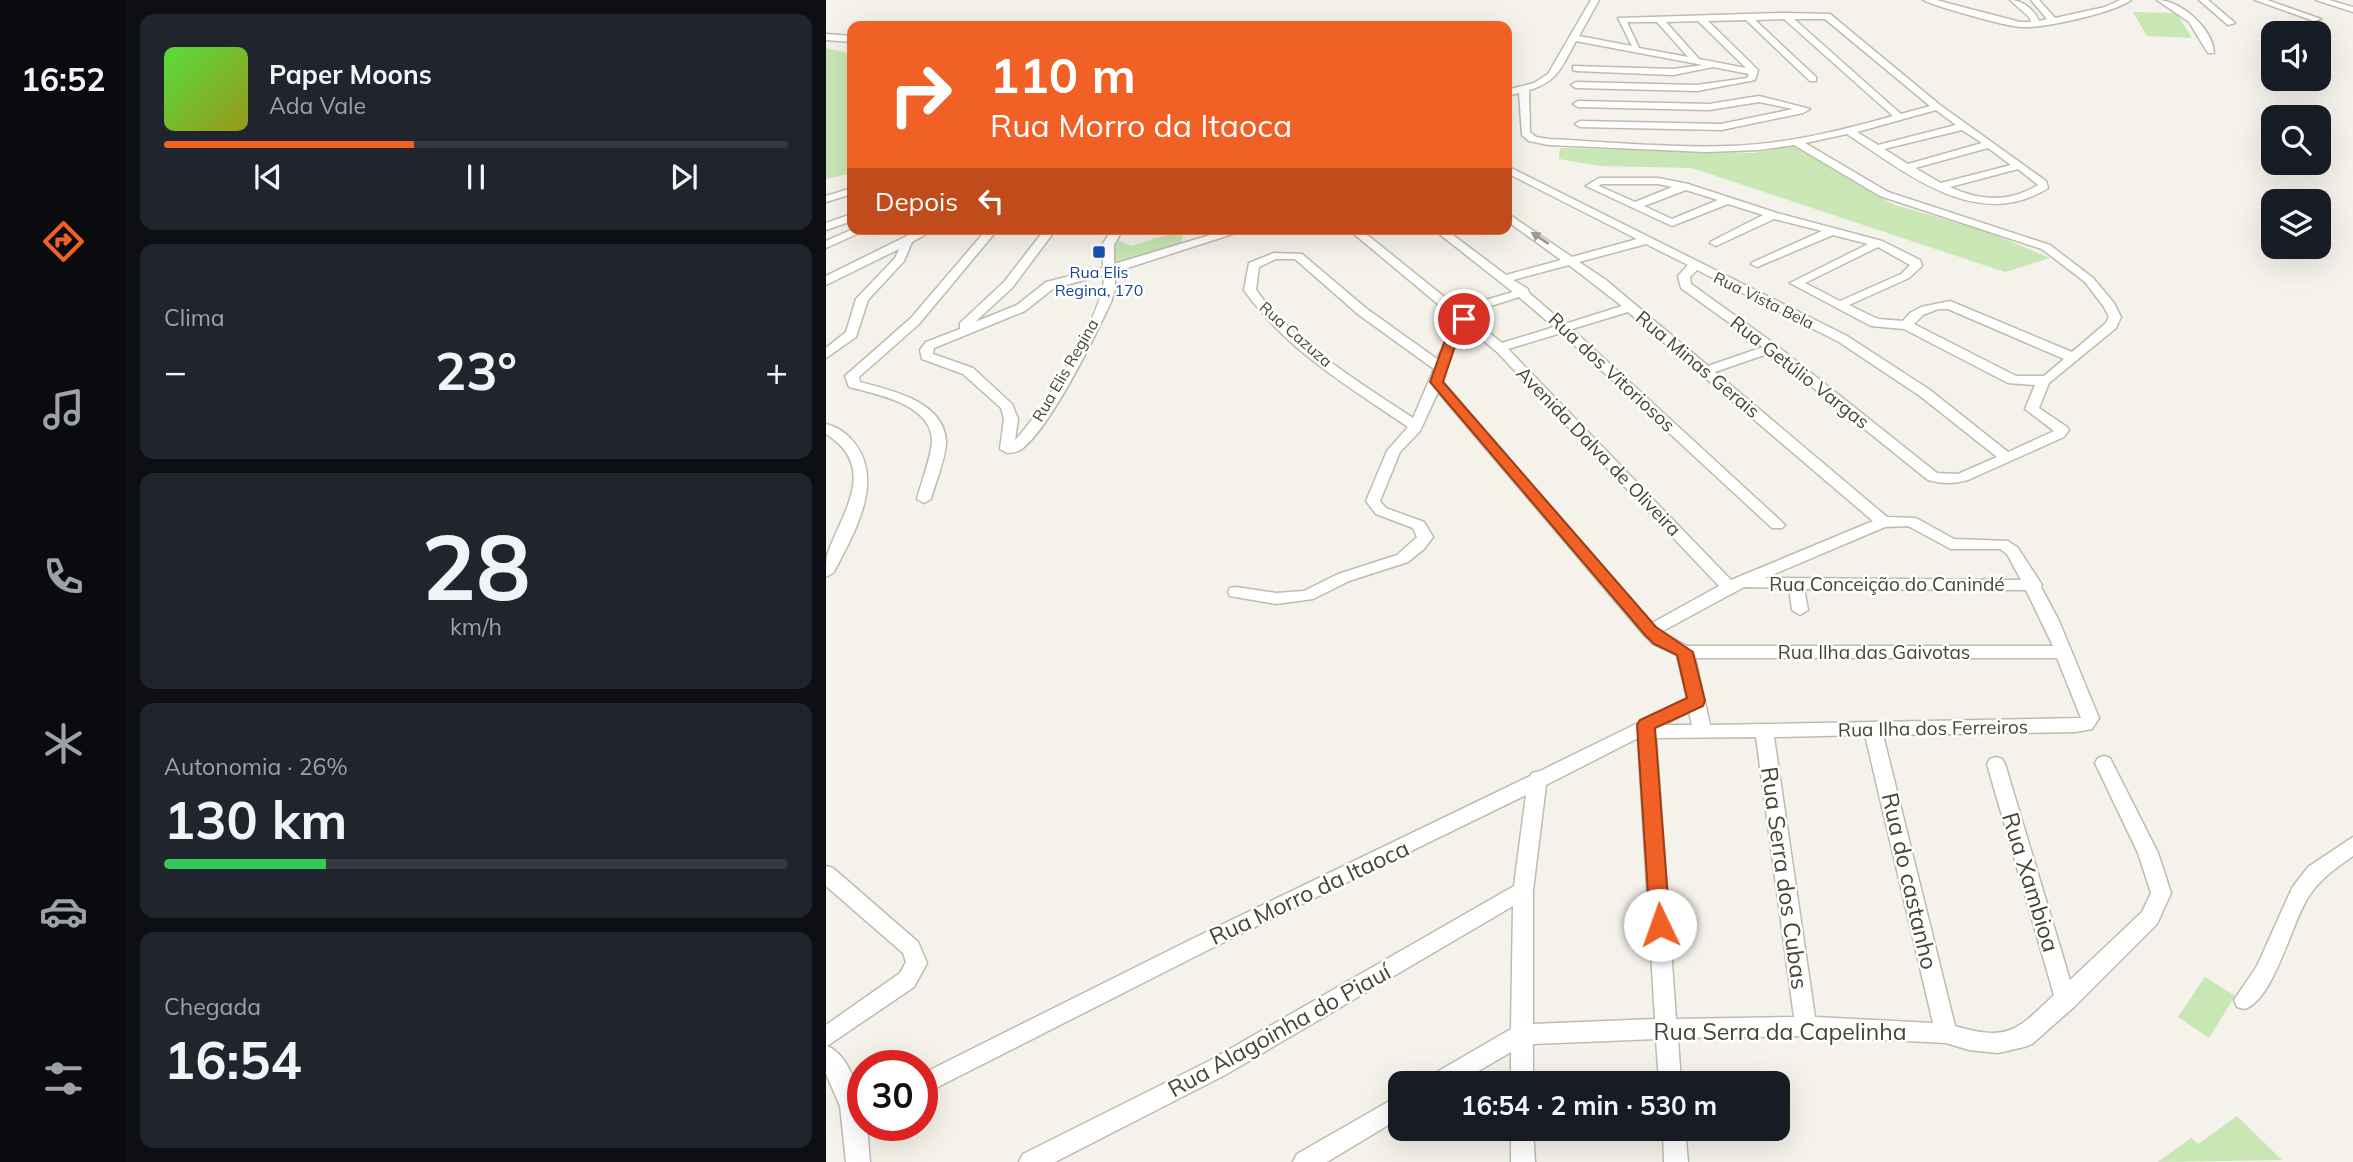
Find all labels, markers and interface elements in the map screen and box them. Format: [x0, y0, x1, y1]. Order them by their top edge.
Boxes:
map controls [2261, 21, 2331, 259]
button: sound [2261, 21, 2331, 91]
text: 110 m [990, 44, 1136, 105]
icon: right [875, 49, 966, 140]
text: Paper Moons [269, 58, 432, 91]
text: 16:52 [21, 59, 105, 99]
text: Ada Vale [269, 91, 366, 120]
text: Rua Morro da Itaoca [990, 105, 1292, 145]
button: search [2261, 105, 2331, 175]
icon: previous [249, 158, 287, 196]
icon: pause [457, 158, 495, 196]
icon: next [665, 158, 703, 196]
icon: left [972, 182, 1010, 220]
text: Depois [875, 185, 958, 218]
button: layers [2261, 189, 2331, 259]
icon: directions [39, 217, 88, 266]
one-way arrow [1530, 232, 1549, 245]
marker: Rua Elis Regina, 170 [1091, 244, 1107, 260]
place label: Rua Elis Regina, 170 [1055, 262, 1143, 300]
street label: Rua Vista Bela [1711, 267, 1817, 333]
pin [1434, 289, 1494, 349]
street label: Rua Cazuza [1256, 297, 1336, 371]
icon: arrive [1445, 300, 1483, 338]
text: Clima [164, 303, 225, 332]
street label: Rua Minas Gerais [1631, 305, 1765, 423]
street label: Rua dos Vitoriosos [1544, 307, 1680, 437]
street label: Rua Getúlio Vargas [1726, 310, 1874, 434]
street label: Rua Elis Regina [1028, 315, 1102, 425]
text: 23° [435, 338, 517, 403]
text: − [164, 347, 187, 395]
text: + [765, 347, 788, 395]
street label: Avenida Dalva de Oliveira [1512, 361, 1686, 541]
icon: music [39, 385, 88, 434]
text: 28 [421, 509, 531, 623]
icon: phone [39, 552, 88, 601]
street label: Rua Conceição do Canindé [1769, 572, 2005, 596]
text: km/h [450, 612, 502, 641]
street label: Rua Ilha das Gaivotas [1778, 640, 1970, 664]
street label: Rua Ilha dos Ferreiros [1838, 714, 2028, 742]
icon: climate [39, 719, 88, 768]
text: Autonomia · 26% [164, 752, 348, 781]
street label: Rua Serra dos Cubas [1755, 765, 1815, 991]
text: 130 km [164, 787, 347, 852]
street label: Rua do castanho [1876, 790, 1944, 972]
street label: Rua Xambioa [1996, 809, 2066, 955]
street label: Rua Morro da Itaoca [1204, 833, 1414, 951]
icon: car [39, 887, 88, 936]
position arrow [1623, 888, 1697, 962]
street label: Rua Alagoinha do Piauí [1162, 956, 1397, 1103]
text: Chegada [164, 992, 261, 1021]
street label: Rua Serra da Capelinha [1654, 1017, 1907, 1046]
text: 16:54 [164, 1027, 302, 1092]
speed limit sign: 30 [847, 1050, 938, 1141]
icon: filters [39, 1054, 88, 1103]
text: 16:54 · 2 min · 530 m [1461, 1089, 1717, 1122]

